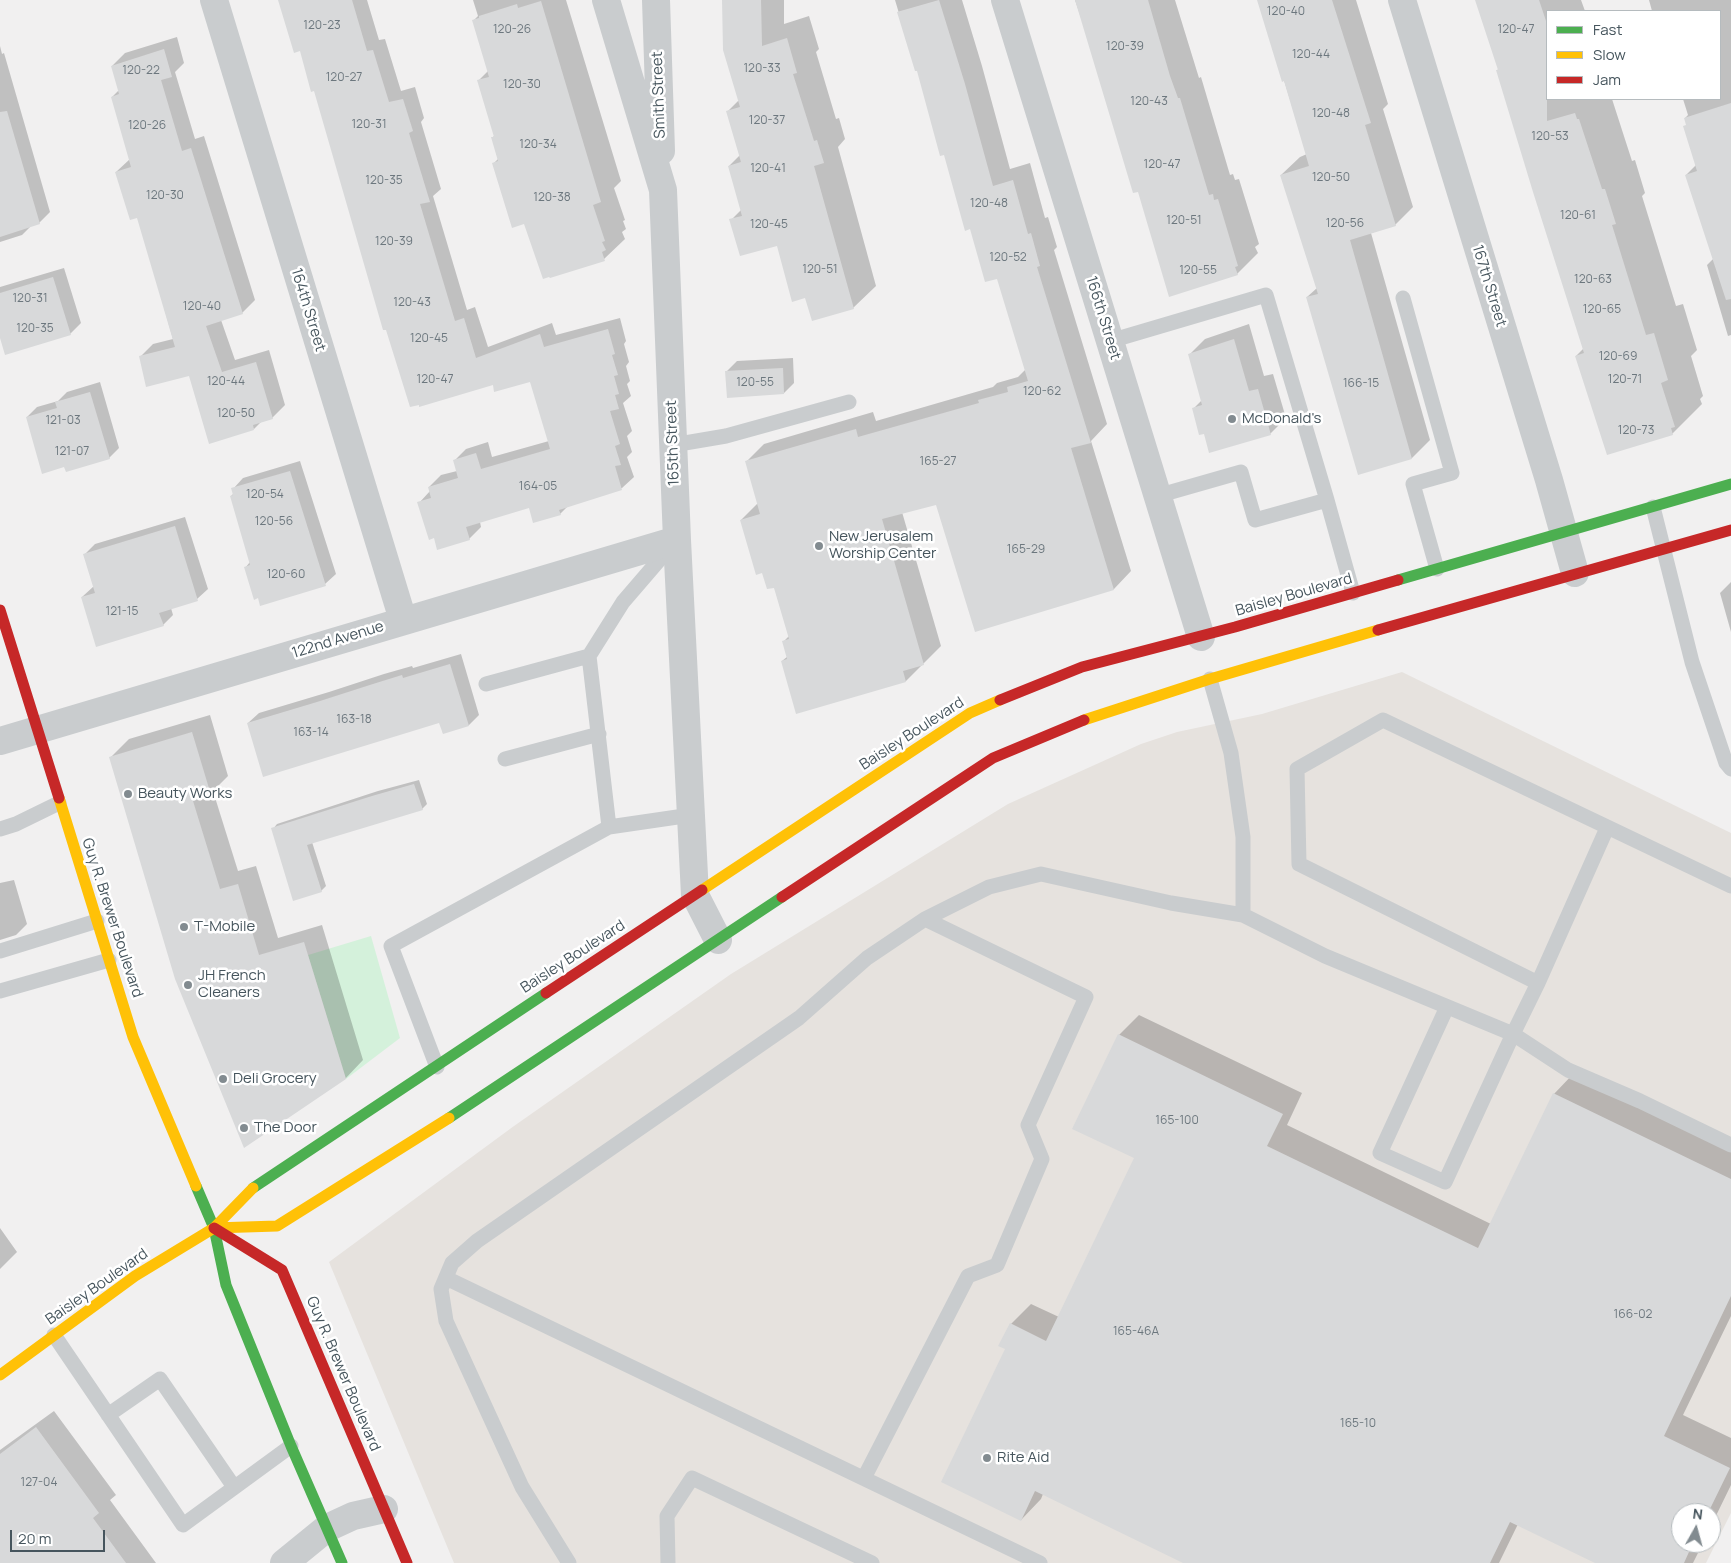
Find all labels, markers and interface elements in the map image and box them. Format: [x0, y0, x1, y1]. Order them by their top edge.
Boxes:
house number: 120-40 [1267, 5, 1305, 19]
legend [1546, 10, 1721, 100]
house number: 120-23 [303, 19, 341, 33]
text: Fast [1593, 19, 1622, 40]
house number: 120-26 [493, 23, 531, 37]
house number: 120-47 [1498, 23, 1534, 37]
house number: 120-39 [1106, 40, 1144, 54]
text: Slow [1593, 44, 1626, 65]
house number: 120-44 [1292, 48, 1330, 62]
street label: Smith Street [648, 51, 670, 139]
house number: 120-33 [743, 62, 781, 76]
house number: 120-22 [122, 64, 160, 78]
text: Jam [1593, 69, 1621, 90]
house number: 120-27 [326, 71, 362, 85]
house number: 120-30 [503, 78, 541, 92]
house number: 120-43 [1130, 95, 1168, 109]
house number: 120-48 [1312, 107, 1350, 121]
house number: 120-37 [749, 114, 785, 128]
house number: 120-31 [351, 118, 387, 132]
house number: 120-26 [128, 119, 166, 133]
house number: 120-53 [1531, 130, 1569, 144]
house number: 120-34 [519, 138, 557, 152]
house number: 120-47 [1144, 158, 1180, 172]
house number: 120-41 [750, 162, 786, 176]
house number: 120-50 [1312, 171, 1350, 185]
house number: 120-35 [365, 174, 403, 188]
house number: 120-30 [146, 189, 184, 203]
house number: 120-38 [533, 191, 571, 205]
house number: 120-48 [970, 197, 1008, 211]
house number: 120-61 [1560, 209, 1596, 223]
house number: 120-51 [1166, 214, 1202, 228]
house number: 120-56 [1326, 217, 1364, 231]
house number: 120-45 [750, 218, 788, 232]
house number: 120-39 [375, 235, 413, 249]
street label: 167th Street [1468, 243, 1510, 329]
house number: 120-52 [989, 251, 1027, 265]
house number: 120-51 [802, 263, 838, 277]
house number: 120-55 [1179, 264, 1217, 278]
street label: 164th Street [287, 266, 329, 354]
house number: 120-63 [1574, 273, 1612, 287]
street label: 166th Street [1082, 274, 1124, 362]
house number: 120-31 [12, 292, 48, 306]
house number: 120-43 [393, 296, 431, 310]
house number: 120-40 [183, 300, 221, 314]
house number: 120-65 [1583, 303, 1621, 317]
house number: 120-35 [16, 322, 54, 336]
house number: 120-45 [410, 332, 448, 346]
house number: 120-69 [1599, 350, 1637, 364]
house number: 120-47 [417, 373, 453, 387]
house number: 120-71 [1608, 373, 1642, 387]
house number: 120-44 [207, 375, 245, 389]
house number: 120-55 [736, 376, 774, 390]
house number: 166-15 [1343, 377, 1379, 391]
house number: 120-62 [1023, 385, 1061, 399]
street label: 165th Street [663, 400, 683, 486]
house number: 120-50 [217, 407, 255, 421]
place label: McDonald's [1242, 410, 1321, 428]
marker: McDonald's [1226, 413, 1238, 425]
house number: 121-03 [45, 414, 81, 428]
house number: 120-73 [1618, 424, 1654, 438]
house number: 121-07 [55, 445, 89, 459]
house number: 165-27 [920, 455, 956, 469]
house number: 164-05 [519, 480, 557, 494]
house number: 120-54 [246, 488, 284, 502]
house number: 120-56 [255, 515, 293, 529]
place label: New Jerusalem Worship Center [829, 528, 936, 563]
marker: New Jerusalem Worship Center [813, 540, 825, 552]
house number: 165-29 [1007, 543, 1045, 557]
house number: 120-60 [267, 568, 305, 582]
street label: Baisley Boulevard [1234, 570, 1354, 620]
house number: 121-15 [106, 605, 138, 619]
street label: 122nd Avenue [290, 617, 386, 663]
street label: Baisley Boulevard [857, 694, 967, 774]
house number: 163-18 [336, 713, 372, 727]
house number: 163-14 [293, 726, 329, 740]
place label: Beauty Works [138, 785, 232, 803]
marker: Beauty Works [122, 788, 134, 800]
street label: Guy R. Brewer Boulevard [78, 836, 146, 1000]
street label: Baisley Boulevard [518, 917, 628, 997]
place label: T-Mobile [194, 918, 255, 936]
marker: T-Mobile [178, 921, 190, 933]
place label: JH French Cleaners [198, 967, 266, 1002]
marker: JH French Cleaners [182, 979, 194, 991]
place label: Deli Grocery [233, 1070, 317, 1088]
marker: Deli Grocery [217, 1073, 229, 1085]
house number: 165-100 [1155, 1114, 1199, 1128]
place label: The Door [254, 1119, 317, 1137]
marker: The Door [238, 1122, 250, 1134]
street label: Baisley Boulevard [42, 1245, 152, 1329]
street label: Guy R. Brewer Boulevard [302, 1294, 384, 1454]
house number: 166-02 [1614, 1308, 1652, 1322]
house number: 165-46A [1113, 1325, 1159, 1339]
house number: 165-10 [1340, 1417, 1376, 1431]
place label: Rite Aid [997, 1449, 1049, 1467]
marker: Rite Aid [981, 1452, 993, 1464]
house number: 127-04 [21, 1476, 57, 1490]
north arrow [1671, 1503, 1721, 1553]
text: N [1692, 1504, 1704, 1524]
scale bar [12, 1520, 108, 1552]
text: 20 m [18, 1528, 51, 1549]

